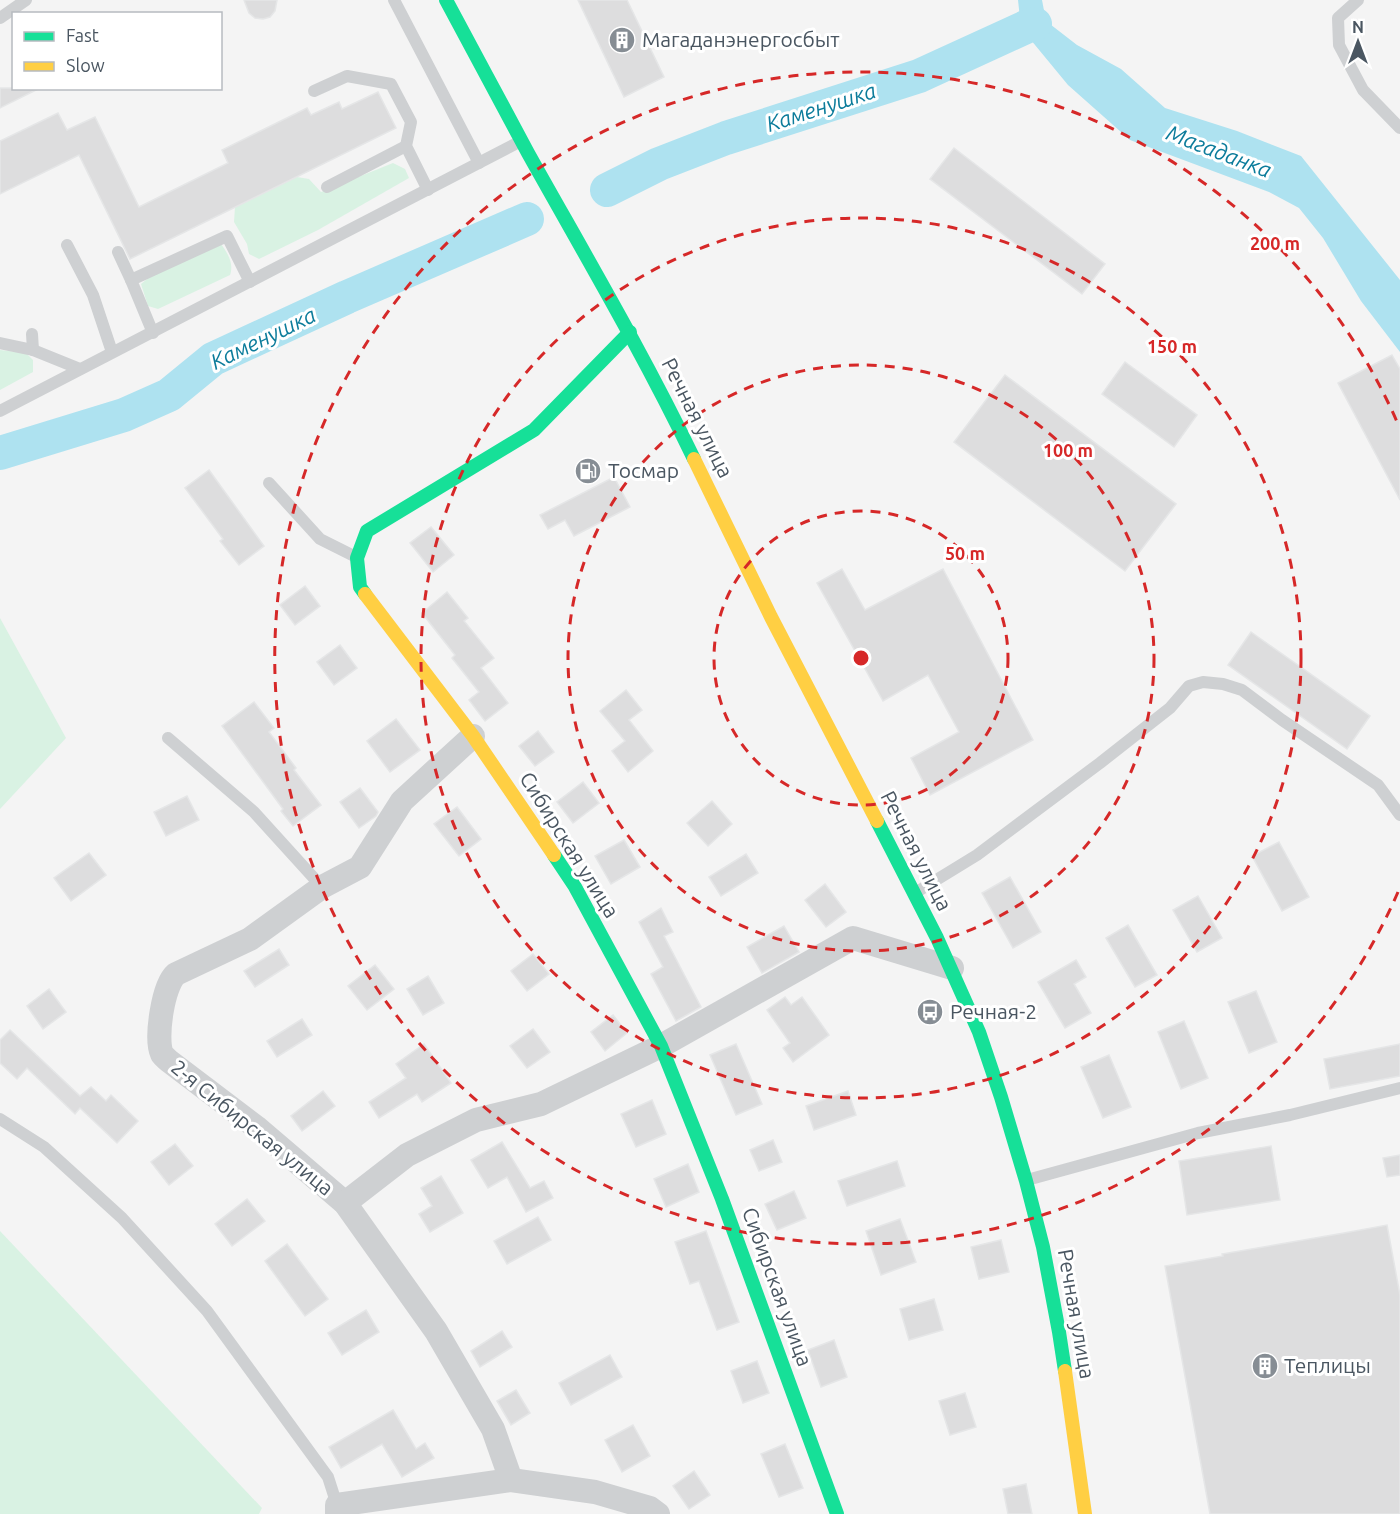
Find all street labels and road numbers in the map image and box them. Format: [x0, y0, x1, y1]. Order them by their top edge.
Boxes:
street label: Речная улица [657, 354, 738, 482]
street label: Сибирская улица [515, 767, 624, 922]
street label: Речная улица [876, 787, 957, 915]
street label: 2-я Сибирская улица [167, 1055, 338, 1200]
street label: Сибирская улица [738, 1204, 818, 1369]
street label: Речная улица [1054, 1247, 1100, 1381]

